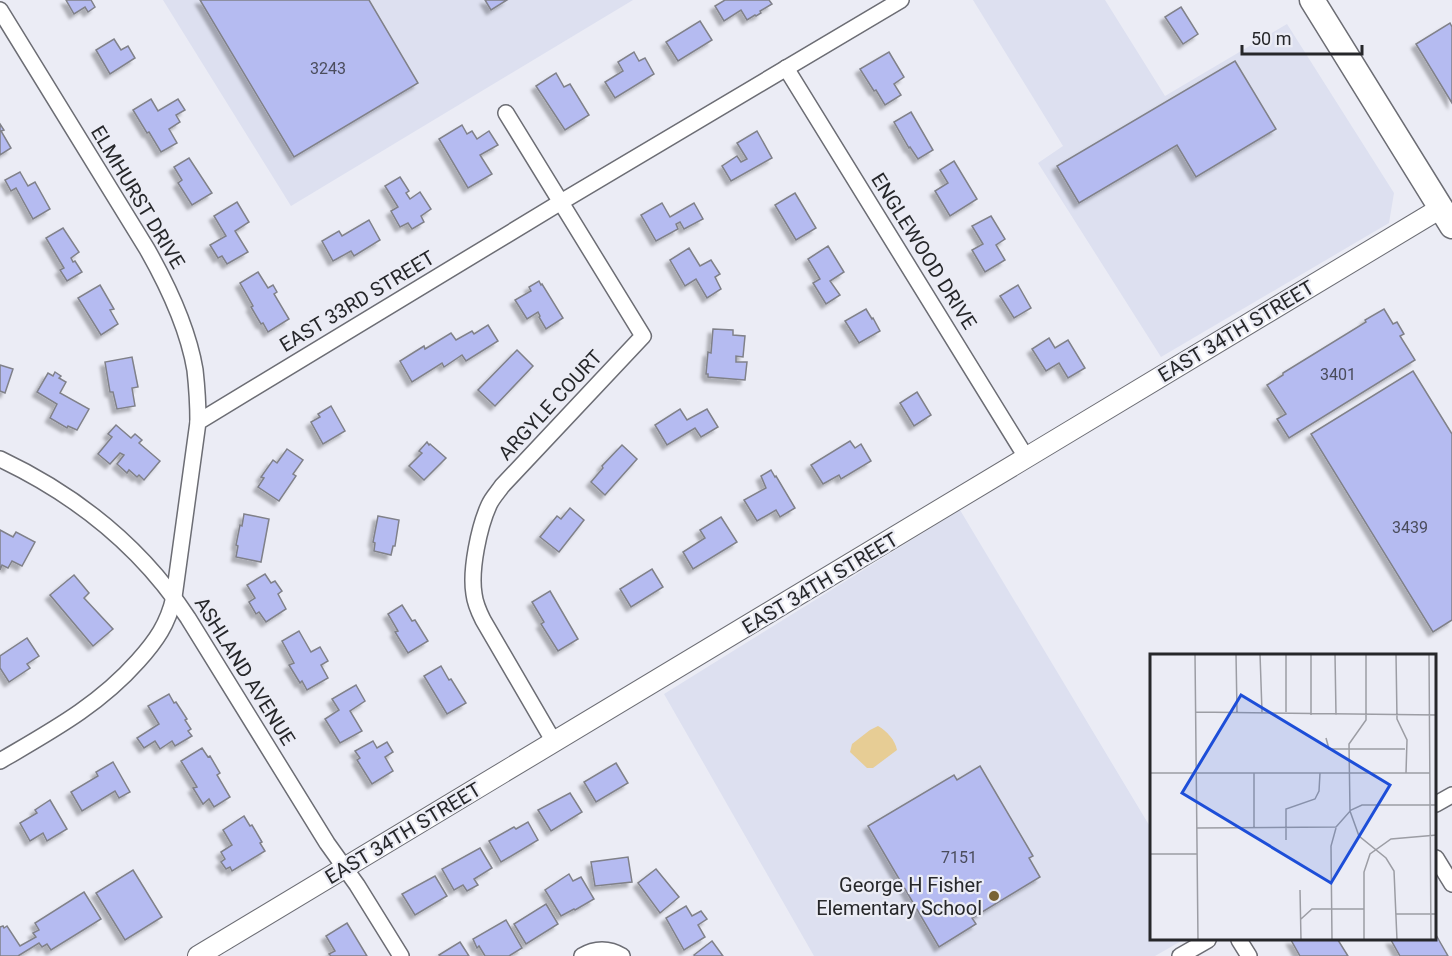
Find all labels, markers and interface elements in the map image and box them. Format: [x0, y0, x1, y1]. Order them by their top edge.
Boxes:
scale bar [1242, 18, 1362, 56]
text: 50 m [1251, 28, 1291, 49]
house number: 3243 [310, 59, 346, 78]
street label: ELMHURST DRIVE [86, 121, 190, 273]
street label: ENGLEWOOD DRIVE [866, 168, 982, 334]
street label: EAST 33RD STREET [275, 245, 439, 357]
street label: EAST 34TH STREET [1154, 275, 1318, 387]
street label: ARGYLE COURT [493, 345, 607, 465]
house number: 3401 [1320, 365, 1356, 384]
house number: 3439 [1392, 518, 1428, 537]
street label: EAST 34TH STREET [738, 527, 902, 639]
street label: ASHLAND AVENUE [190, 592, 300, 750]
inset map [1150, 654, 1437, 941]
street label: EAST 34TH STREET [321, 777, 485, 889]
house number: 7151 [941, 848, 977, 867]
place label: George H Fisher Elementary School [816, 873, 982, 920]
marker: George H Fisher Elementary School [987, 889, 1001, 903]

